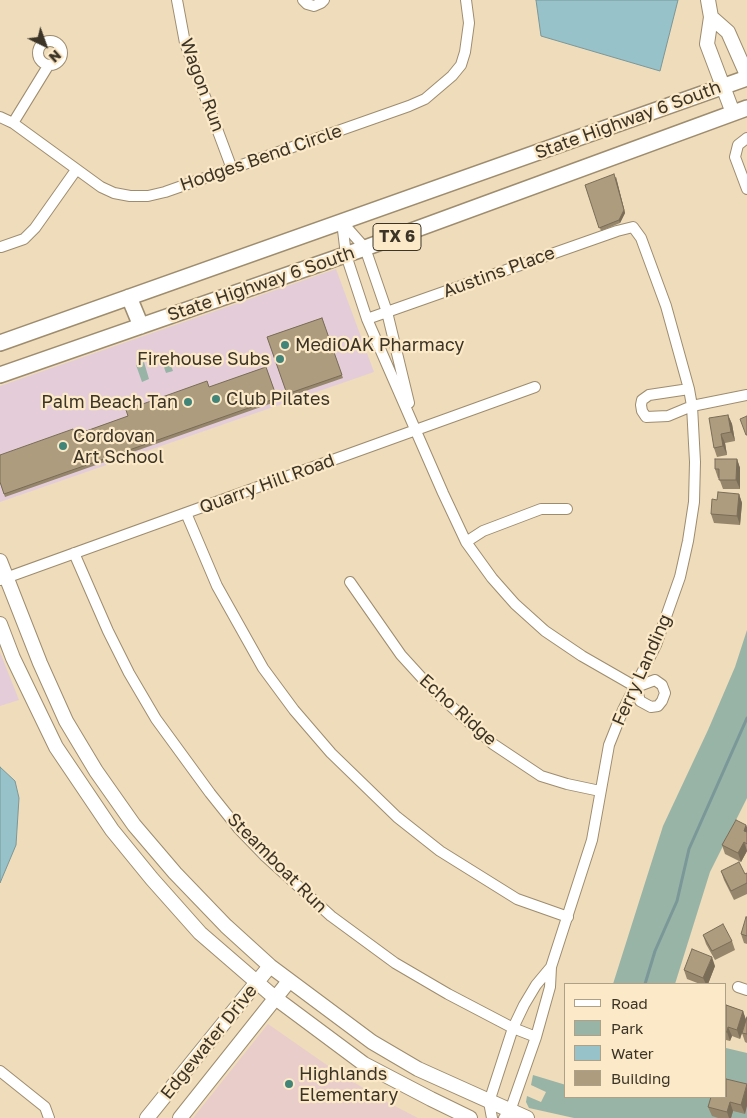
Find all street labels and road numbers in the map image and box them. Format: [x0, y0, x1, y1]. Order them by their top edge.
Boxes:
street label: Wagon Run [175, 35, 229, 135]
street label: State Highway 6 South [532, 76, 724, 164]
street label: Hodges Bend Circle [177, 120, 345, 196]
road number: TX 6 [373, 223, 421, 250]
street label: State Highway 6 South [165, 242, 357, 326]
street label: Austins Place [440, 242, 558, 302]
street label: Quarry Hill Road [197, 450, 337, 518]
street label: Ferry Landing [608, 611, 676, 729]
street label: Echo Ridge [415, 670, 501, 750]
street label: Steamboat Run [223, 809, 331, 917]
street label: Edgewater Drive [156, 980, 262, 1104]

